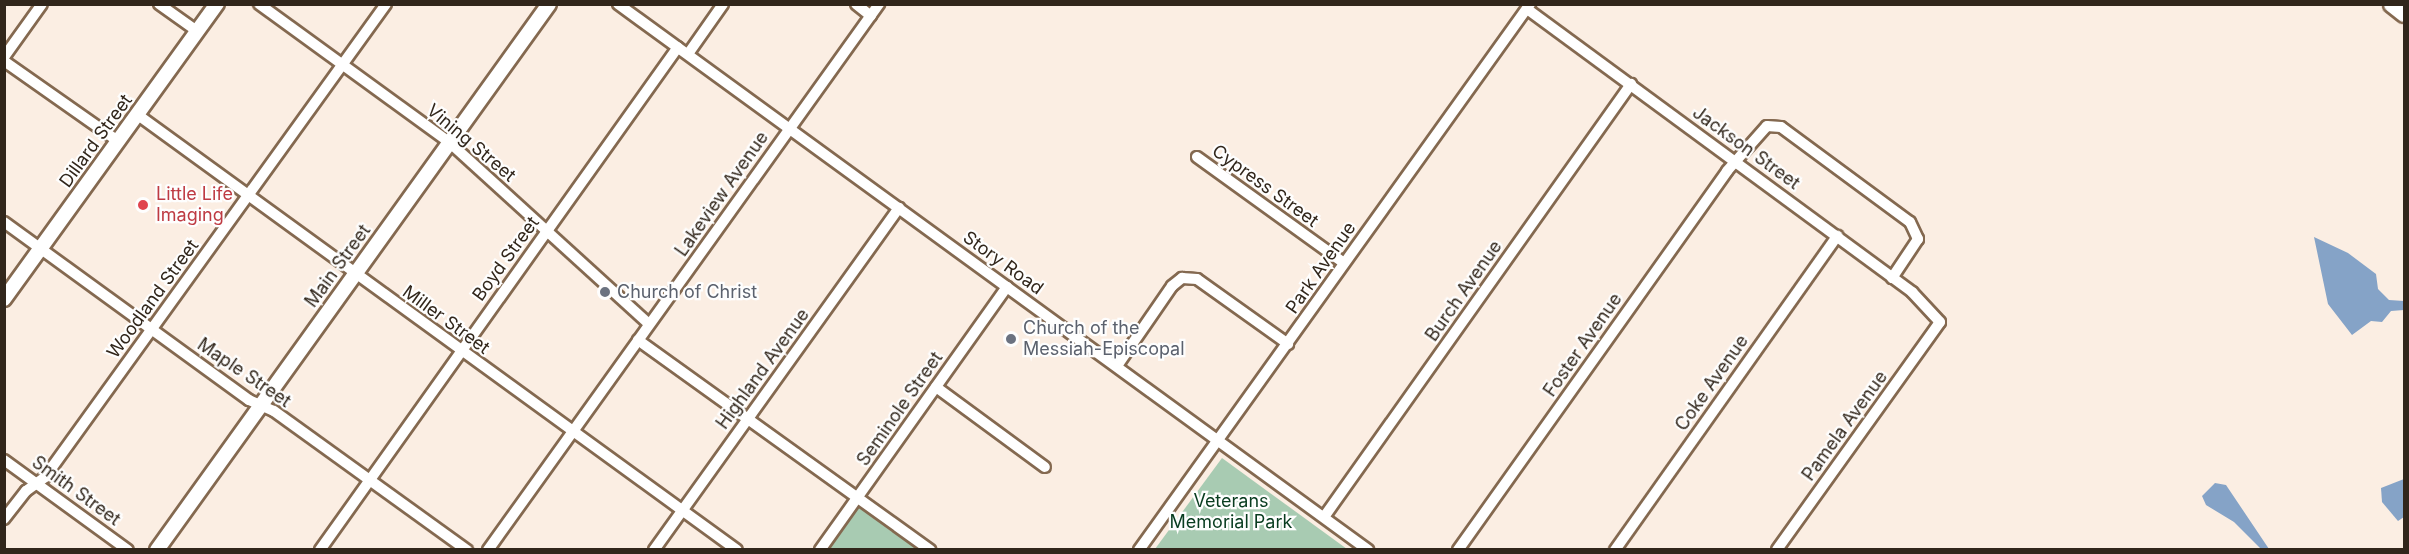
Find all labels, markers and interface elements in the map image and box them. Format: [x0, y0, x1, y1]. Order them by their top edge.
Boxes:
street label: Dillard Street [55, 90, 137, 192]
street label: Vining Street [422, 100, 520, 186]
street label: Jackson Street [1688, 102, 1804, 194]
street label: Lakeview Avenue [671, 127, 773, 261]
street label: Cypress Street [1208, 140, 1322, 232]
place label: Little Life Imaging [156, 184, 233, 226]
marker: Little Life Imaging [134, 196, 152, 214]
street label: Boyd Street [468, 213, 544, 305]
street label: Park Avenue [1282, 218, 1360, 318]
street label: Main Street [301, 220, 375, 312]
street label: Story Road [959, 227, 1047, 299]
street label: Woodland Street [103, 235, 203, 363]
street label: Burch Avenue [1421, 236, 1507, 346]
street label: Miller Street [398, 281, 494, 359]
place label: Church of Christ [617, 281, 757, 303]
marker: Church of Christ [598, 285, 612, 299]
street label: Foster Avenue [1539, 289, 1627, 401]
street label: Highland Avenue [712, 304, 814, 434]
place label: Church of the Messiah-Episcopal [1023, 318, 1185, 360]
street label: Coke Avenue [1671, 331, 1753, 435]
marker: Church of the Messiah-Episcopal [1004, 332, 1018, 346]
street label: Maple Street [193, 334, 295, 412]
street label: Seminole Street [853, 348, 947, 470]
street label: Pamela Avenue [1798, 367, 1892, 485]
street label: Smith Street [28, 452, 124, 530]
park label: Veterans Memorial Park [1170, 491, 1292, 534]

